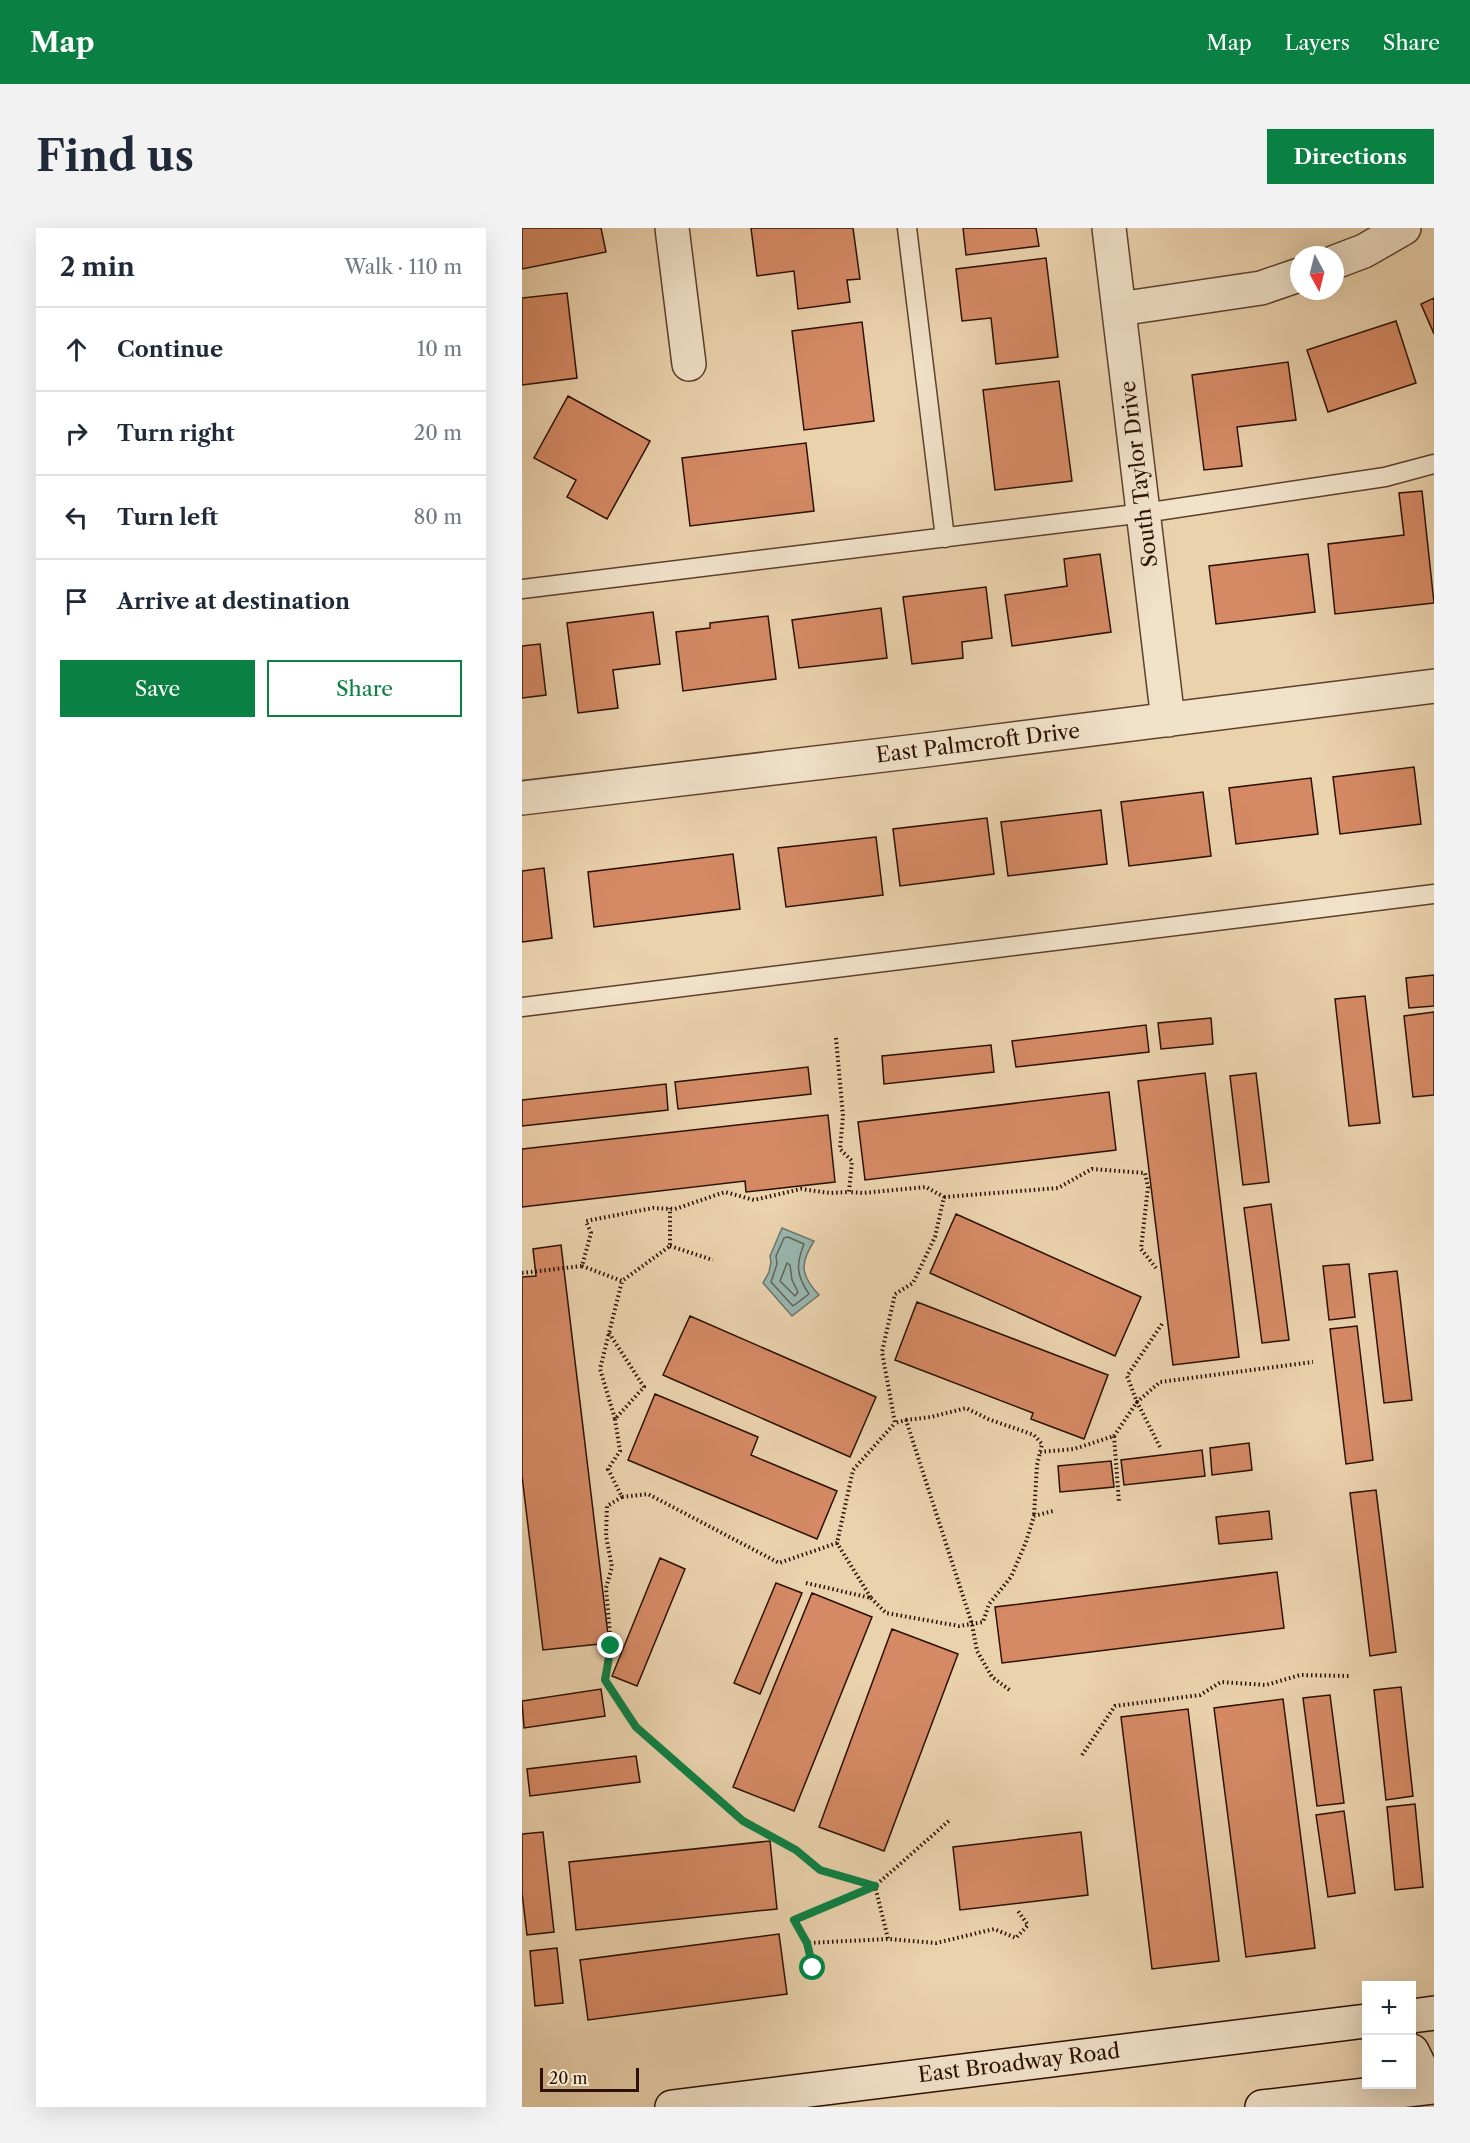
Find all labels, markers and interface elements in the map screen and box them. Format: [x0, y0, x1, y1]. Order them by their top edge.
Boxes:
text: Map [30, 25, 94, 59]
text: Map [1207, 30, 1252, 55]
text: Layers [1285, 30, 1350, 55]
text: Share [1383, 30, 1440, 55]
button: Directions [1267, 129, 1434, 184]
text: Find us [36, 130, 194, 182]
north arrow [1290, 246, 1344, 300]
text: 2 min [60, 251, 135, 283]
text: Walk · 110 m [345, 255, 462, 279]
icon: ahead [60, 333, 93, 366]
text: Continue [117, 336, 223, 363]
text: 10 m [417, 337, 462, 361]
street label: South Taylor Drive [1115, 379, 1162, 569]
icon: right [60, 417, 93, 450]
text: Turn right [117, 420, 235, 447]
text: 20 m [414, 421, 462, 445]
icon: left [60, 501, 93, 534]
text: Turn left [117, 504, 218, 531]
text: 80 m [414, 505, 462, 529]
icon: arrive [60, 585, 93, 618]
text: Arrive at destination [117, 588, 350, 615]
button: Save [60, 660, 255, 717]
button: Share [267, 660, 462, 717]
street label: East Palmcroft Drive [875, 718, 1081, 767]
route end [597, 1632, 623, 1658]
route start [799, 1954, 825, 1980]
map controls [1362, 1981, 1416, 2089]
button: + [1362, 1981, 1416, 2035]
button: − [1362, 2035, 1416, 2089]
street label: East Broadway Road [917, 2038, 1122, 2087]
scale bar [540, 2065, 639, 2092]
text: 20 m [549, 2068, 588, 2088]

